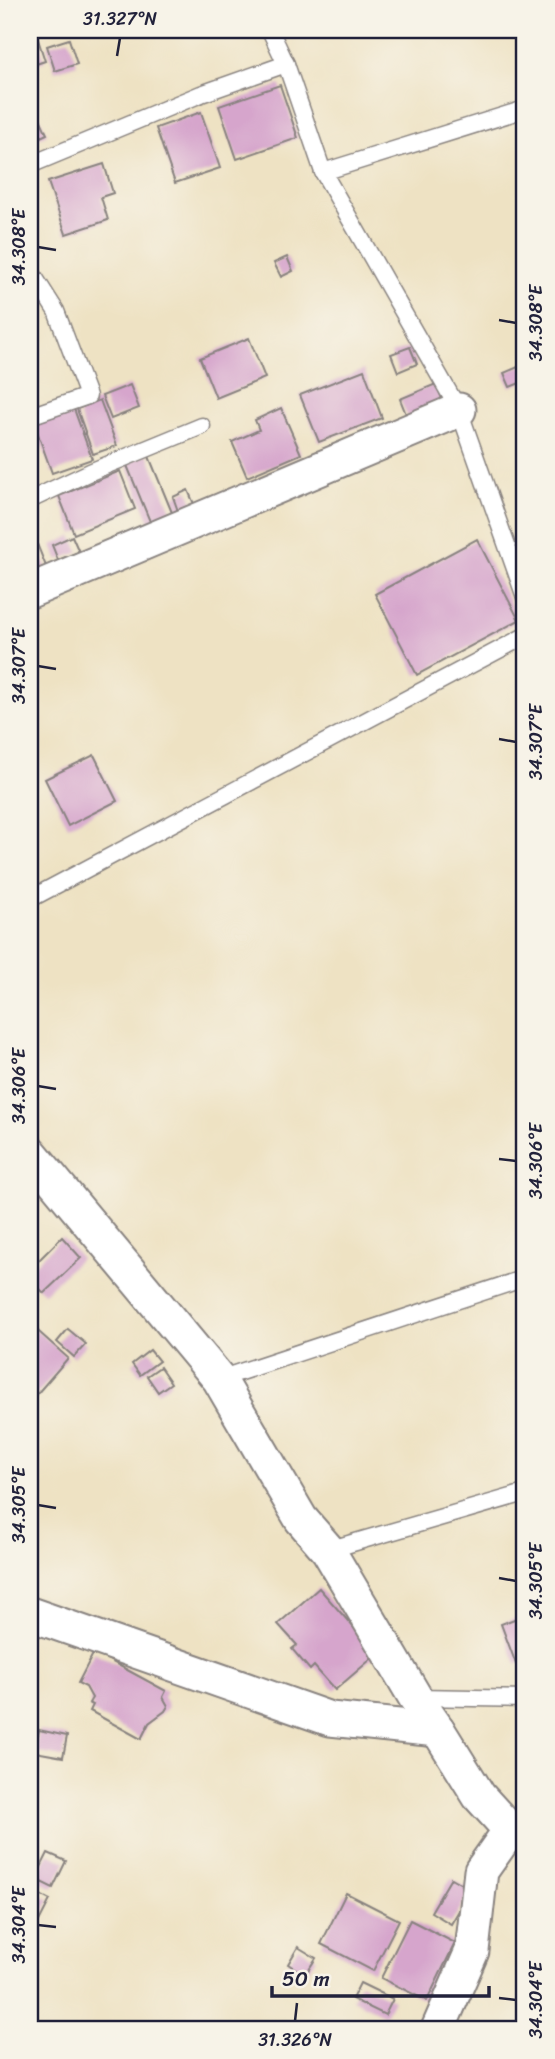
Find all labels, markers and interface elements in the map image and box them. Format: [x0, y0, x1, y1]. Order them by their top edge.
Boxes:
text: 31.327°N [83, 3, 157, 35]
text: 34.308°E [3, 208, 35, 285]
text: 34.308°E [520, 284, 552, 361]
text: 34.307°E [3, 627, 35, 704]
text: 34.307°E [520, 703, 552, 780]
text: 34.306°E [3, 1047, 35, 1124]
text: 34.306°E [520, 1122, 552, 1199]
text: 34.305°E [3, 1466, 35, 1543]
text: 34.305°E [520, 1542, 552, 1619]
text: 34.304°E [3, 1886, 35, 1963]
scale bar [272, 1954, 489, 1998]
text: 50 m [282, 1960, 330, 1998]
text: 34.304°E [520, 1961, 552, 2038]
text: 31.326°N [258, 2024, 332, 2056]

